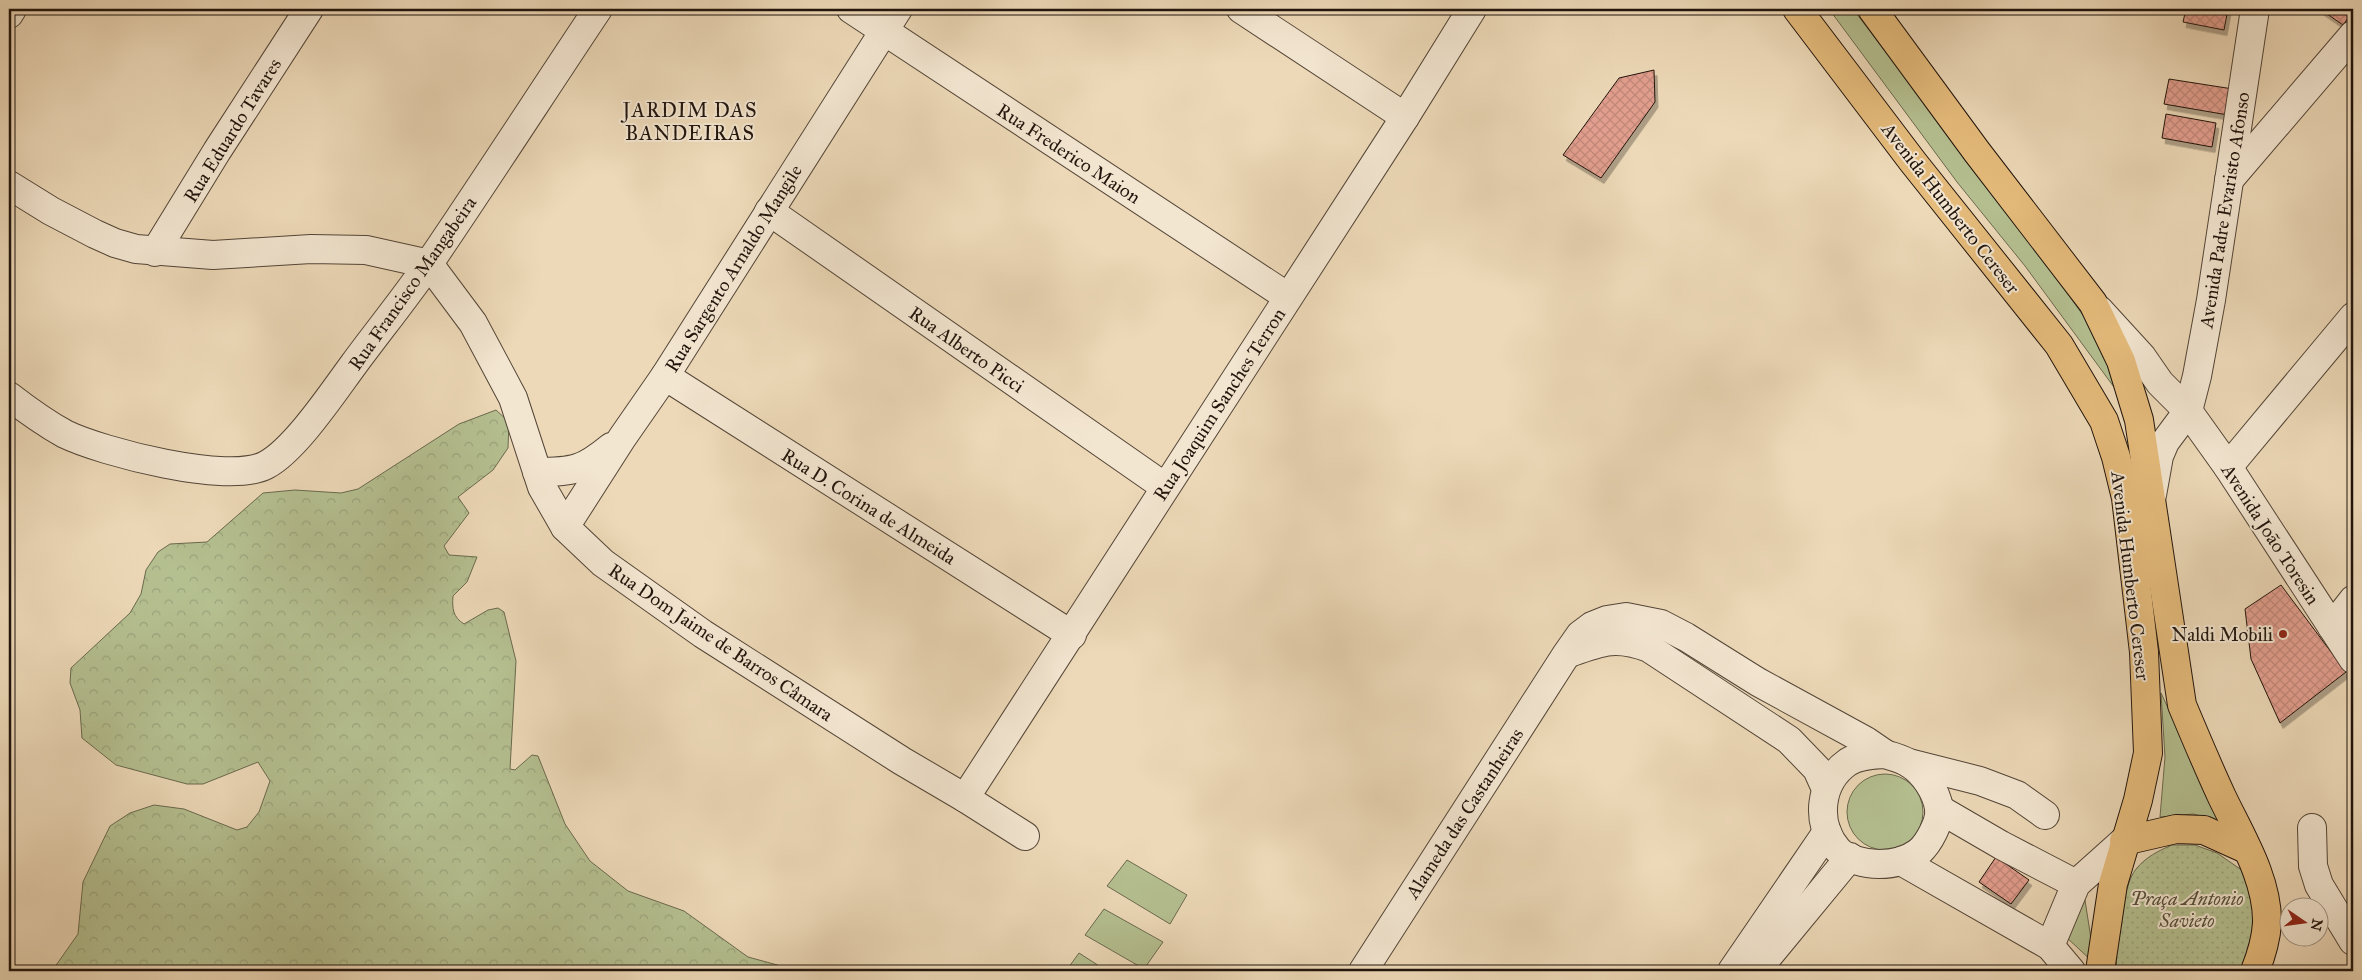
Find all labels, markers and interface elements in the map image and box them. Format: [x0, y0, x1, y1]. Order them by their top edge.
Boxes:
street label: Rua Eduardo Tavares [179, 54, 286, 207]
street label: Avenida Padre Evaristo Afonso [2194, 90, 2255, 331]
district label: JARDIM DAS BANDEIRAS [621, 98, 757, 145]
street label: Rua Frederico Maion [993, 98, 1145, 208]
street label: Avenida Humberto Cereser [1876, 117, 2025, 299]
street label: Rua Sargento Arnaldo Mangile [660, 160, 808, 377]
street label: Rua Francisco Mangabeira [344, 191, 483, 375]
street label: Rua Alberto Picci [905, 301, 1029, 398]
street label: Rua Joaquim Sanches Terron [1148, 304, 1291, 506]
street label: Rua D. Corina de Almeida [777, 443, 961, 570]
street label: Avenida João Toresin [2215, 459, 2325, 610]
street label: Avenida Humberto Cereser [2106, 469, 2155, 683]
street label: Rua Dom Jaime de Barros Câmara [604, 559, 838, 728]
place label: Naldi Mobili [2172, 623, 2273, 646]
marker: Naldi Mobili [2277, 628, 2289, 640]
street label: Alameda das Castanheiras [1400, 724, 1528, 904]
park label: Praça Antonio Savieto [2131, 887, 2243, 932]
north arrow [2280, 898, 2330, 948]
text: N [2307, 917, 2326, 933]

